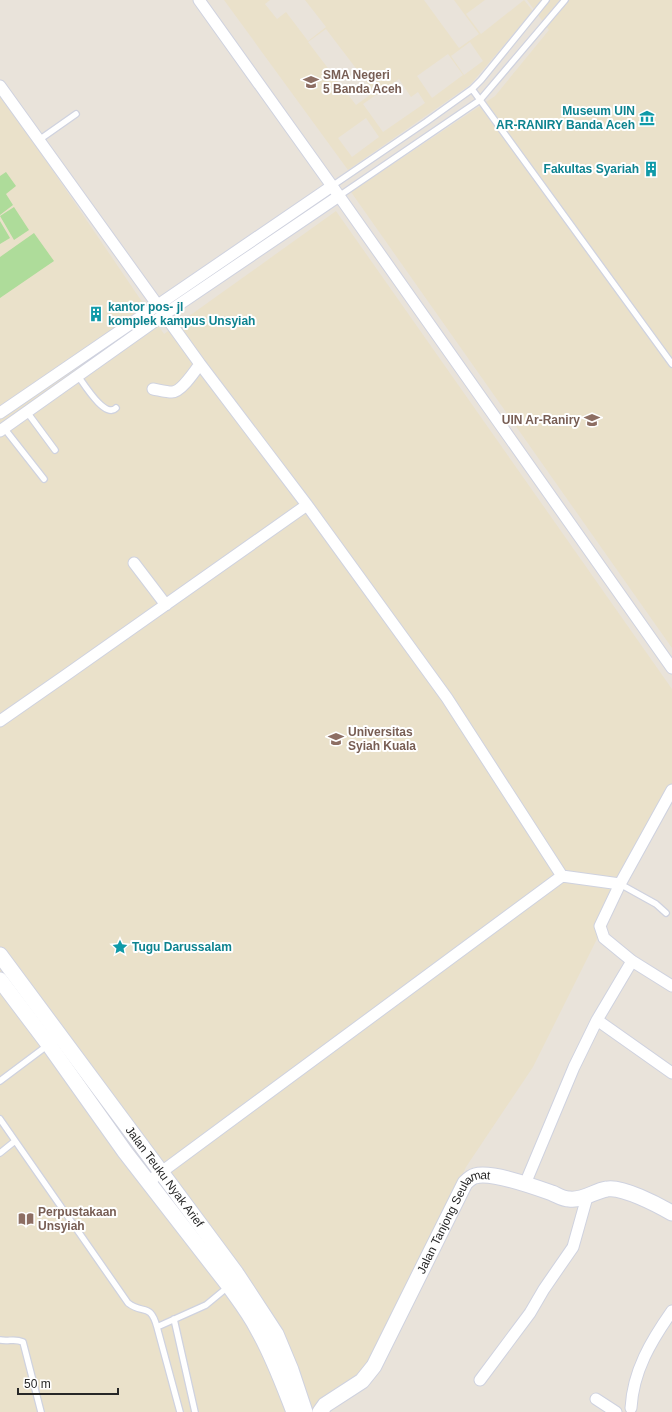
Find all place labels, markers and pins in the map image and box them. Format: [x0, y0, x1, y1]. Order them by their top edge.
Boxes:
place label: SMA Negeri 5 Banda Aceh [323, 68, 402, 96]
school or university icon: SMA Negeri 5 Banda Aceh [302, 73, 320, 91]
place label: Museum UIN AR-RANIRY Banda Aceh [496, 104, 635, 132]
museum icon: Museum UIN AR-RANIRY Banda Aceh [638, 109, 656, 127]
building icon: Fakultas Syariah [642, 160, 660, 178]
place label: Fakultas Syariah [544, 162, 639, 176]
place label: kantor pos- jl komplek kampus Unsyiah [108, 300, 255, 328]
building icon: kantor pos- jl komplek kampus Unsyiah [87, 305, 105, 323]
school or university icon: UIN Ar-Raniry [583, 411, 601, 429]
place label: UIN Ar-Raniry [502, 413, 580, 427]
place label: Universitas Syiah Kuala [348, 725, 416, 753]
school or university icon: Universitas Syiah Kuala [327, 730, 345, 748]
place icon: Tugu Darussalam [111, 938, 129, 956]
place label: Tugu Darussalam [132, 940, 232, 954]
place label: Perpustakaan Unsyiah [38, 1205, 117, 1233]
library icon: Perpustakaan Unsyiah [17, 1210, 35, 1228]

